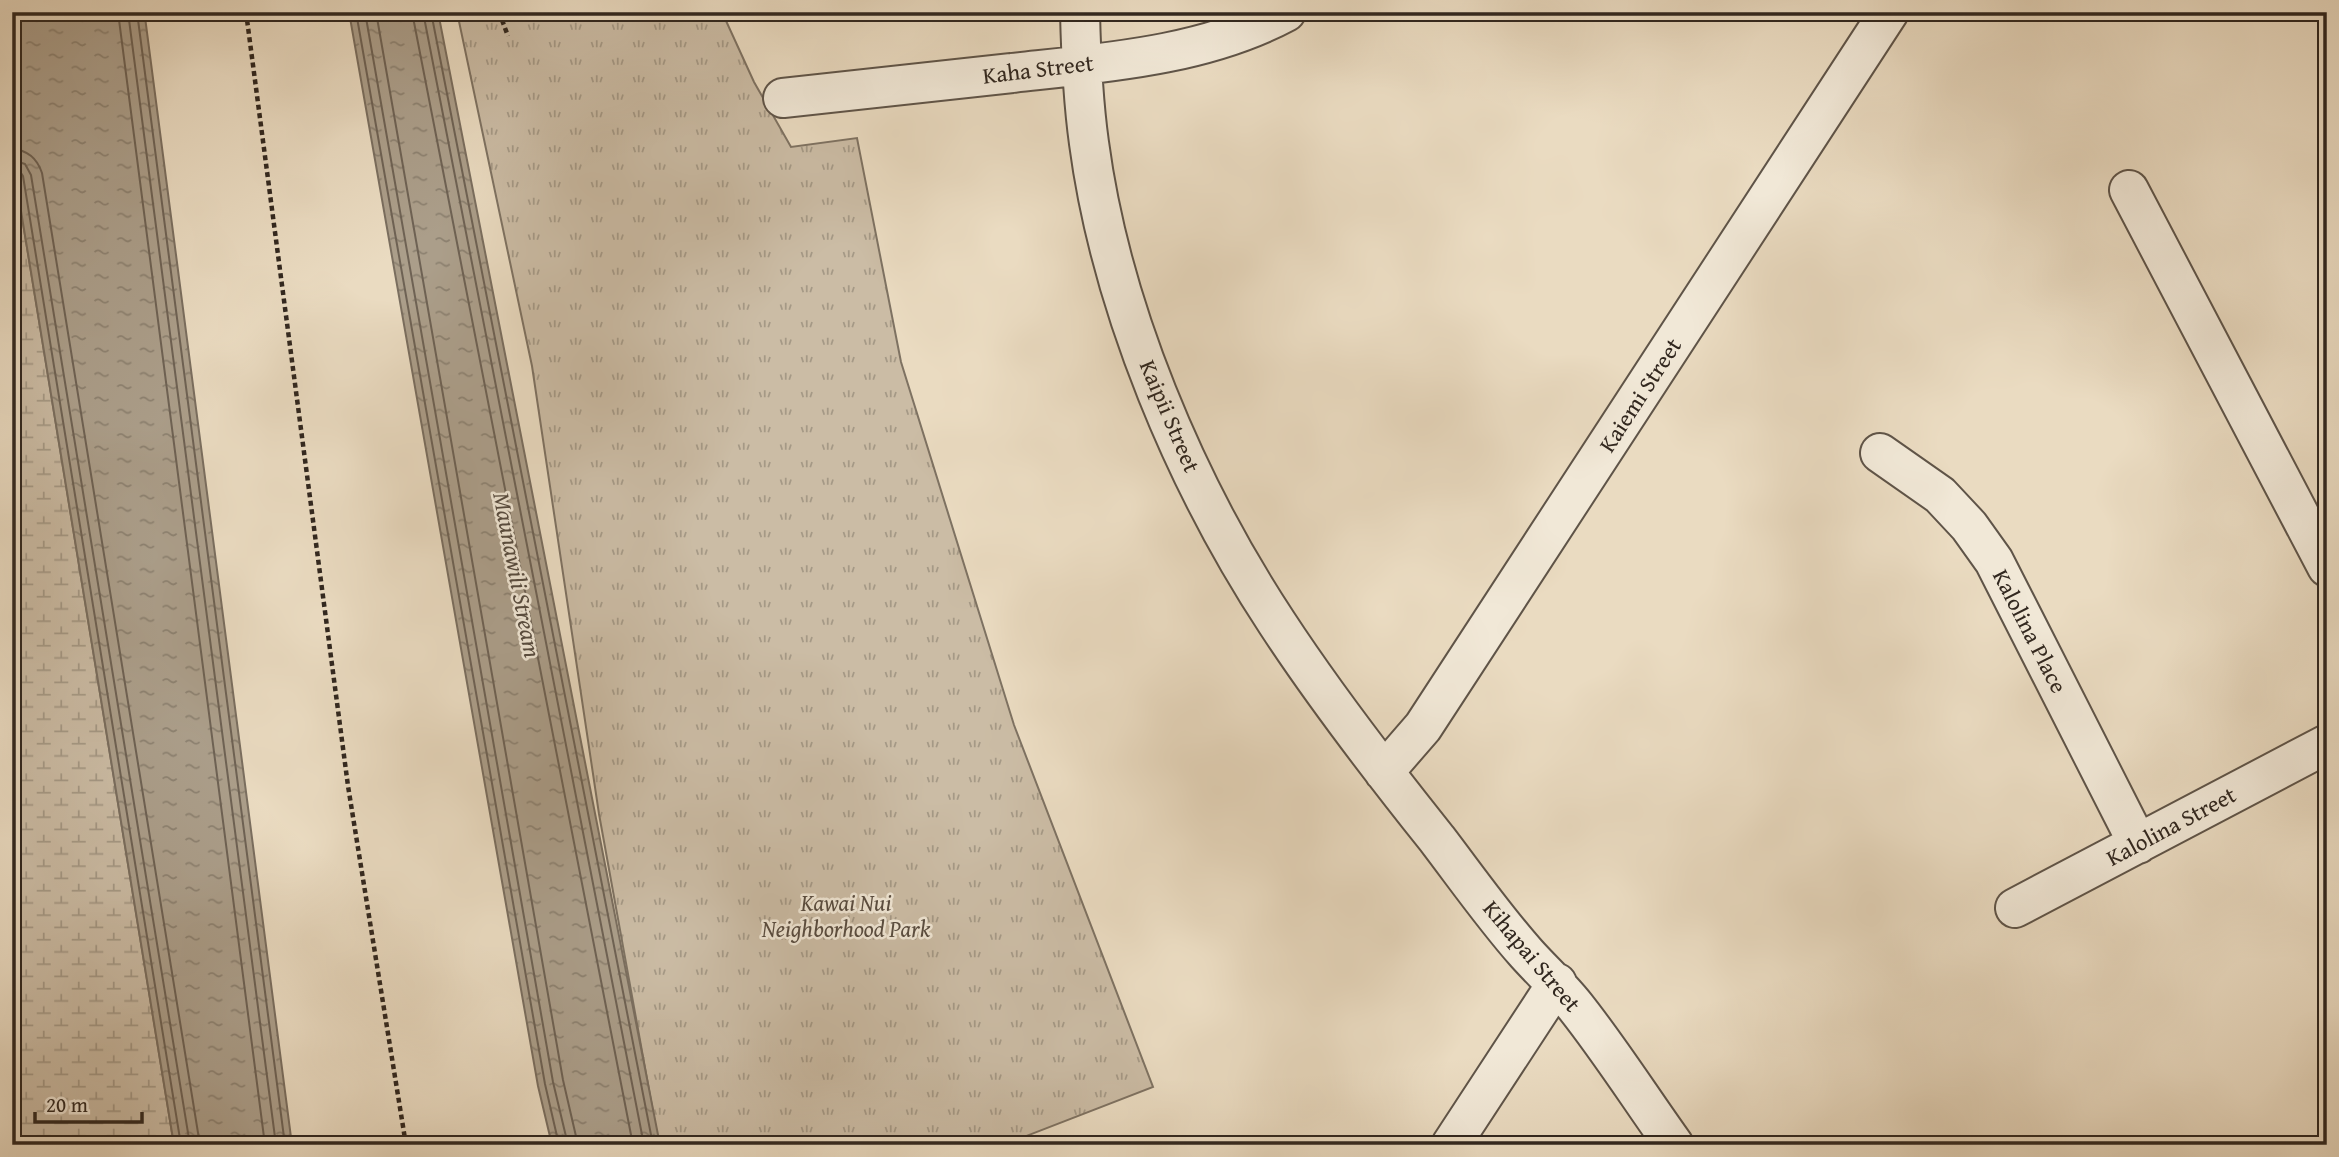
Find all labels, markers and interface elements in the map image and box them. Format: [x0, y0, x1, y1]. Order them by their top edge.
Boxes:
street label: Kaha Street [981, 45, 1095, 92]
street label: Kaiemi Street [1590, 331, 1689, 458]
street label: Kaipii Street [1132, 354, 1209, 477]
water label: Maunawili Stream [484, 489, 551, 661]
street label: Kalolina Place [1985, 563, 2076, 698]
street label: Kalolina Street [2100, 778, 2241, 874]
park label: Kawai Nui Neighborhood Park [761, 886, 931, 945]
street label: Kihapai Street [1476, 893, 1589, 1019]
scale bar [35, 1080, 142, 1124]
text: 20 m [46, 1089, 88, 1120]

